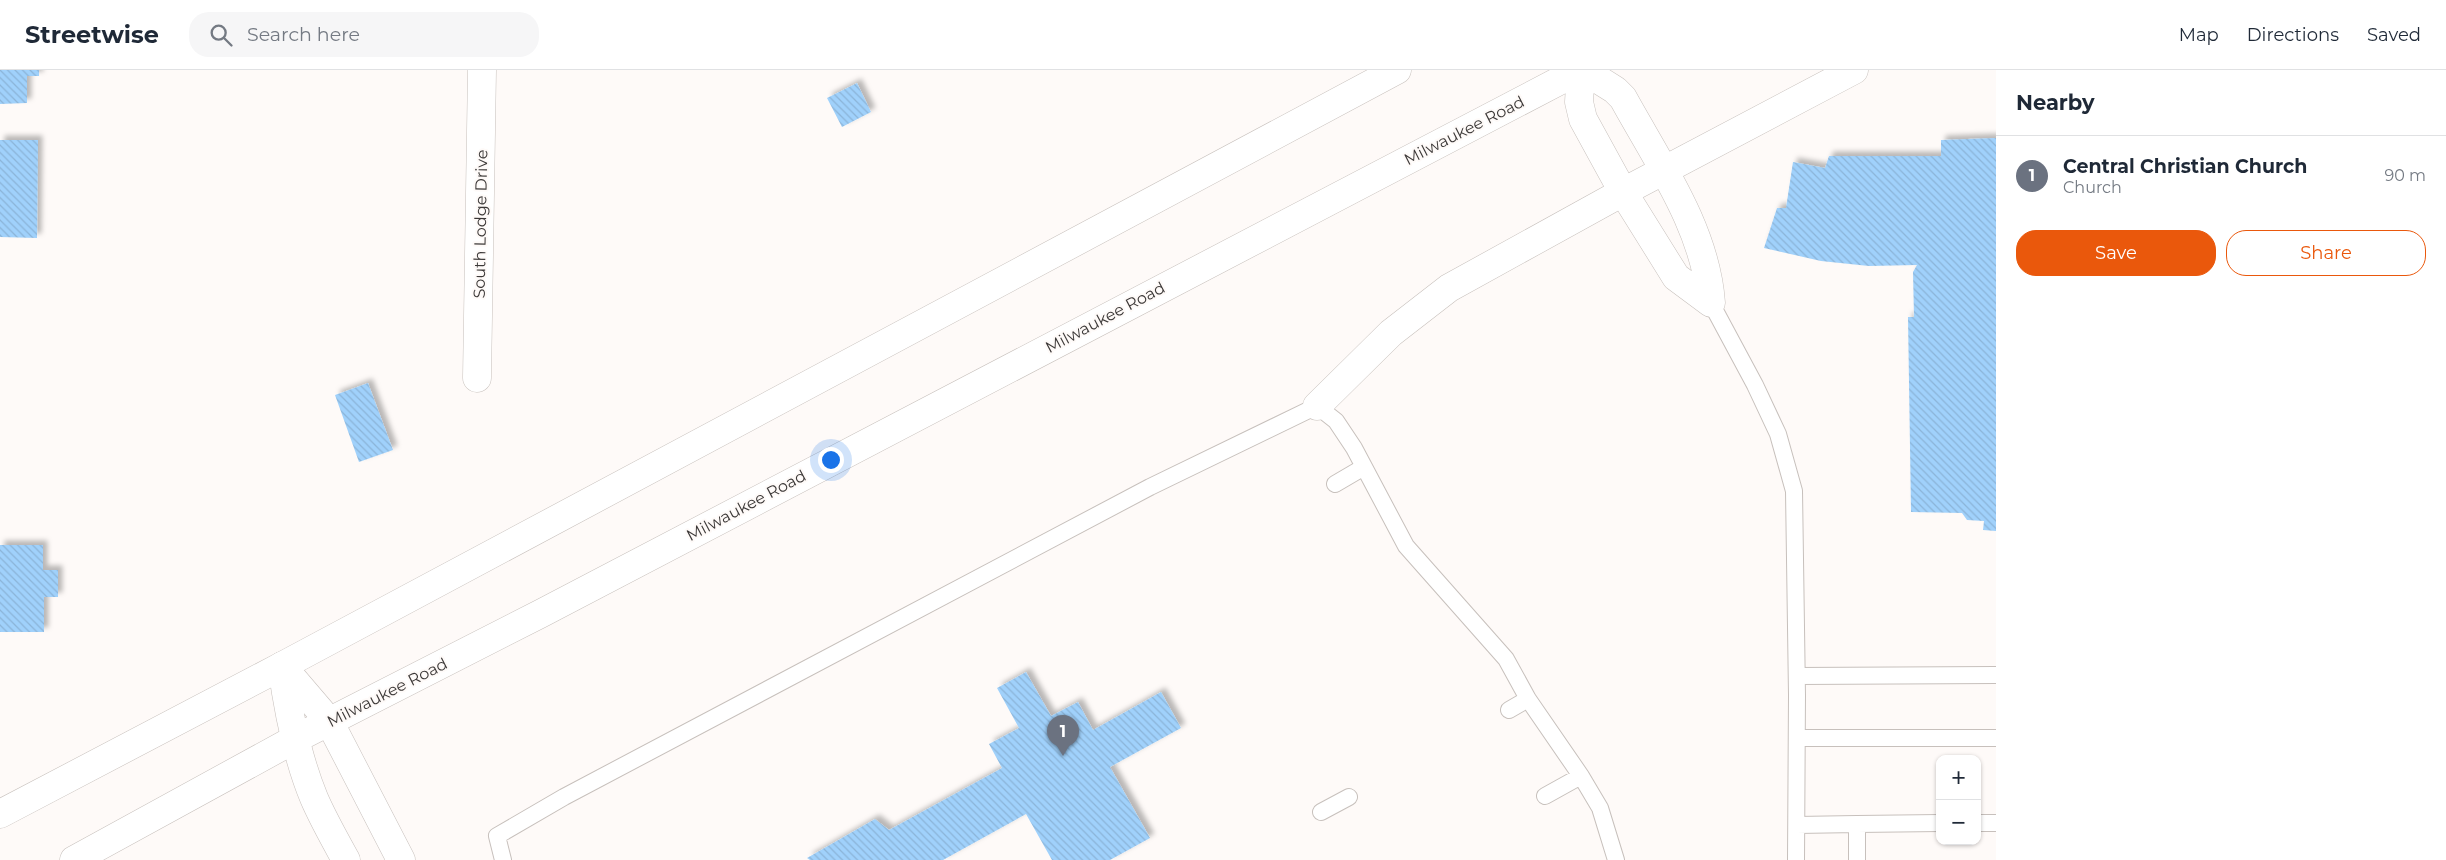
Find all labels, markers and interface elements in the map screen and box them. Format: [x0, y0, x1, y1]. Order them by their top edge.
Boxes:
search box [189, 12, 539, 57]
text: Streetwise [25, 20, 159, 49]
icon: search [207, 21, 235, 49]
text: Search here [247, 23, 360, 46]
text: Map [2179, 24, 2219, 46]
text: Directions [2247, 24, 2339, 46]
text: Saved [2367, 24, 2421, 46]
text: Nearby [2016, 90, 2095, 115]
street label: Milwaukee Road [1401, 92, 1528, 169]
street label: South Lodge Drive [470, 149, 491, 299]
text: Central Christian Church [2063, 155, 2307, 178]
text: 1 [2029, 166, 2035, 185]
text: 90 m [2384, 166, 2426, 185]
text: Church [2063, 178, 2122, 197]
button: Save [2016, 230, 2216, 276]
button: Share [2226, 230, 2426, 276]
street label: Milwaukee Road [1042, 278, 1168, 357]
your location [818, 447, 844, 473]
street label: Milwaukee Road [683, 466, 809, 545]
street label: Milwaukee Road [324, 654, 451, 731]
pin: 1 [1047, 715, 1079, 756]
map controls [1936, 755, 1981, 845]
button: + [1936, 755, 1981, 800]
button: − [1936, 800, 1981, 845]

